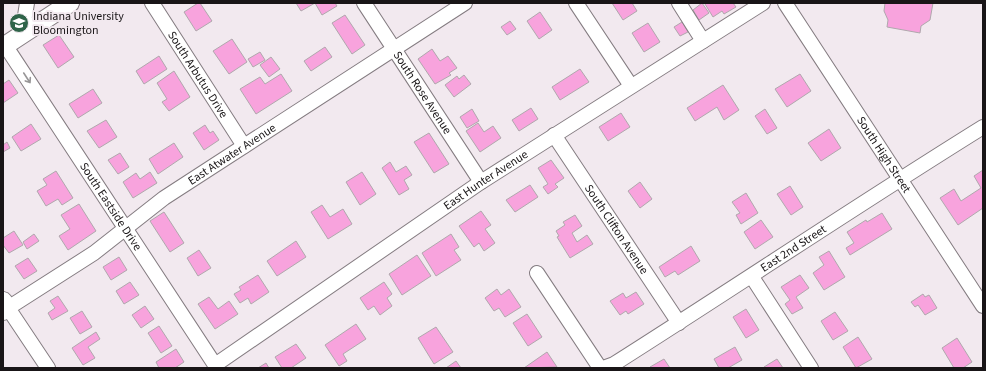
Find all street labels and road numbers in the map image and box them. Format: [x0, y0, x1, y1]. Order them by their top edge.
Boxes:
street label: South Arbutus Drive [164, 28, 232, 121]
street label: South Rose Avenue [389, 48, 456, 137]
street label: South High Street [853, 113, 915, 196]
street label: East Atwater Avenue [184, 119, 279, 189]
street label: East Hunter Avenue [440, 146, 531, 214]
street label: South Eastside Drive [76, 159, 146, 254]
street label: South Clifton Avenue [580, 181, 653, 277]
street label: East 2nd Street [757, 221, 829, 276]

